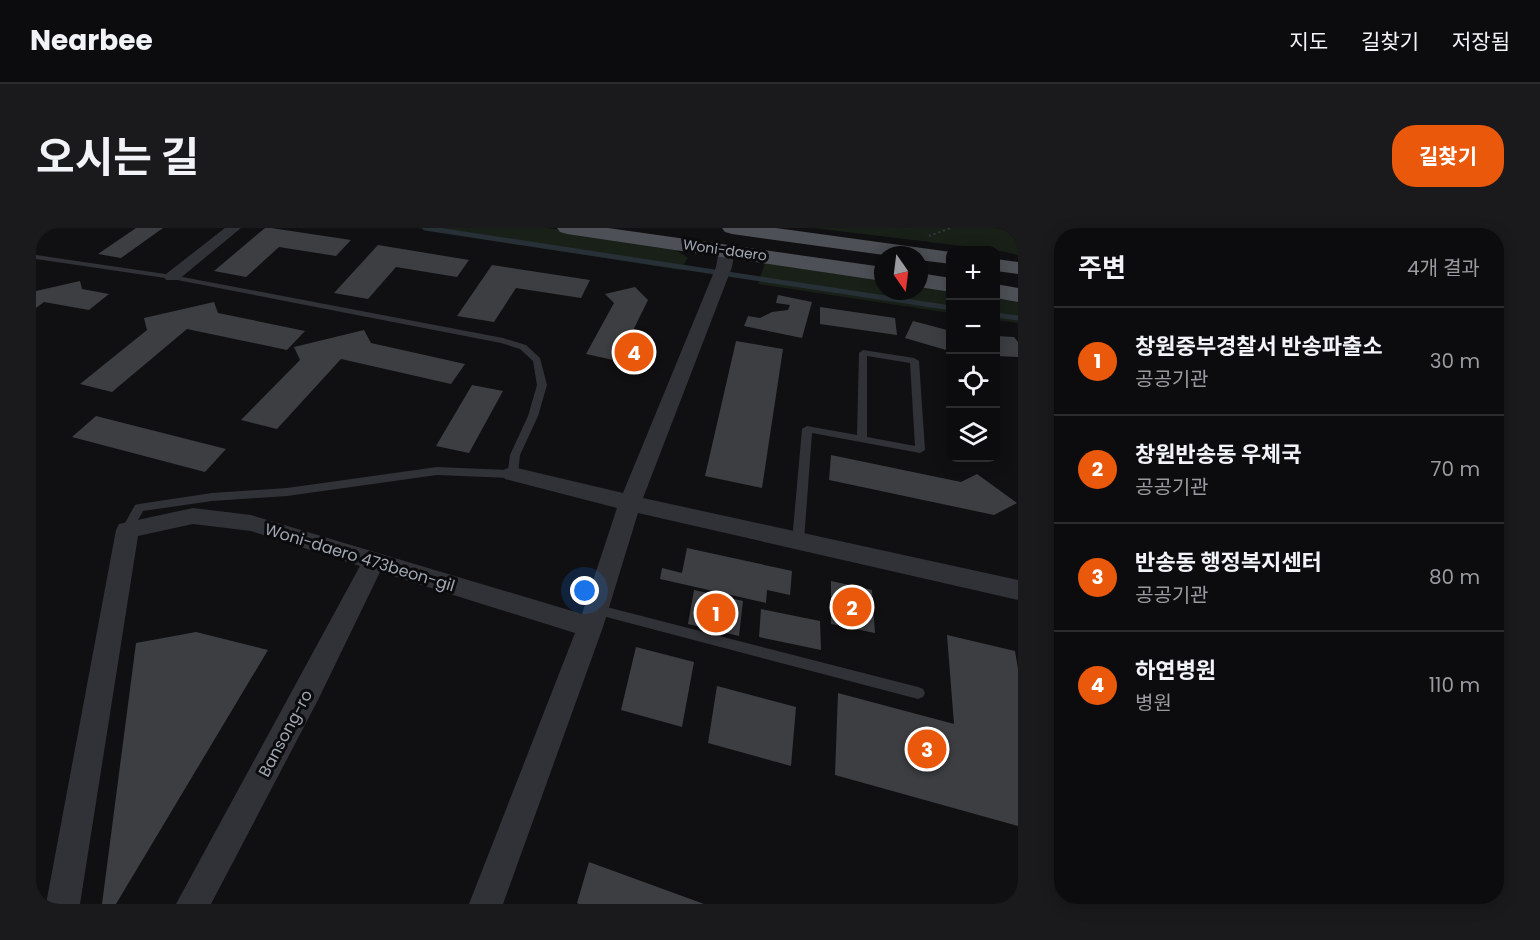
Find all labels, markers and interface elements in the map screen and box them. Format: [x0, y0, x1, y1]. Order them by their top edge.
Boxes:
text: Nearbee [30, 21, 153, 60]
text: 지도 [1289, 27, 1328, 56]
text: 길찾기 [1361, 27, 1419, 56]
text: 저장됨 [1452, 27, 1510, 56]
button: 길찾기 [1392, 125, 1504, 187]
text: 오시는 길 [36, 128, 199, 187]
street label: Woni-daero [682, 234, 768, 266]
north arrow [874, 246, 928, 300]
map controls [946, 246, 1000, 462]
button: + [946, 246, 1000, 300]
text: 주변 [1078, 250, 1126, 286]
text: 4개 결과 [1407, 254, 1480, 282]
button: − [946, 300, 1000, 354]
pin: 4 [614, 330, 654, 374]
text: 창원중부경찰서 반송파출소 [1135, 331, 1383, 362]
text: 1 [1094, 347, 1101, 375]
text: 30 m [1430, 347, 1480, 375]
button: locate [946, 354, 1000, 408]
text: 공공기관 [1135, 365, 1209, 393]
button: layers [946, 408, 1000, 462]
text: 창원반송동 우체국 [1135, 439, 1302, 470]
text: 2 [1092, 455, 1103, 483]
text: 70 m [1431, 455, 1480, 483]
text: 공공기관 [1135, 473, 1209, 501]
street label: Woni-daero 473beon-gil [262, 518, 458, 597]
text: 반송동 행정복지센터 [1135, 547, 1322, 578]
text: 3 [1091, 563, 1104, 591]
text: 80 m [1429, 563, 1480, 591]
your location [570, 576, 599, 605]
text: 공공기관 [1135, 581, 1209, 609]
pin: 2 [832, 584, 872, 629]
pin: 1 [696, 590, 736, 636]
text: 하연병원 [1135, 655, 1216, 686]
text: 4 [1091, 671, 1104, 699]
text: 110 m [1429, 671, 1480, 699]
street label: Bansong-ro [253, 686, 318, 781]
text: 병원 [1135, 689, 1172, 717]
pin: 3 [908, 726, 946, 772]

